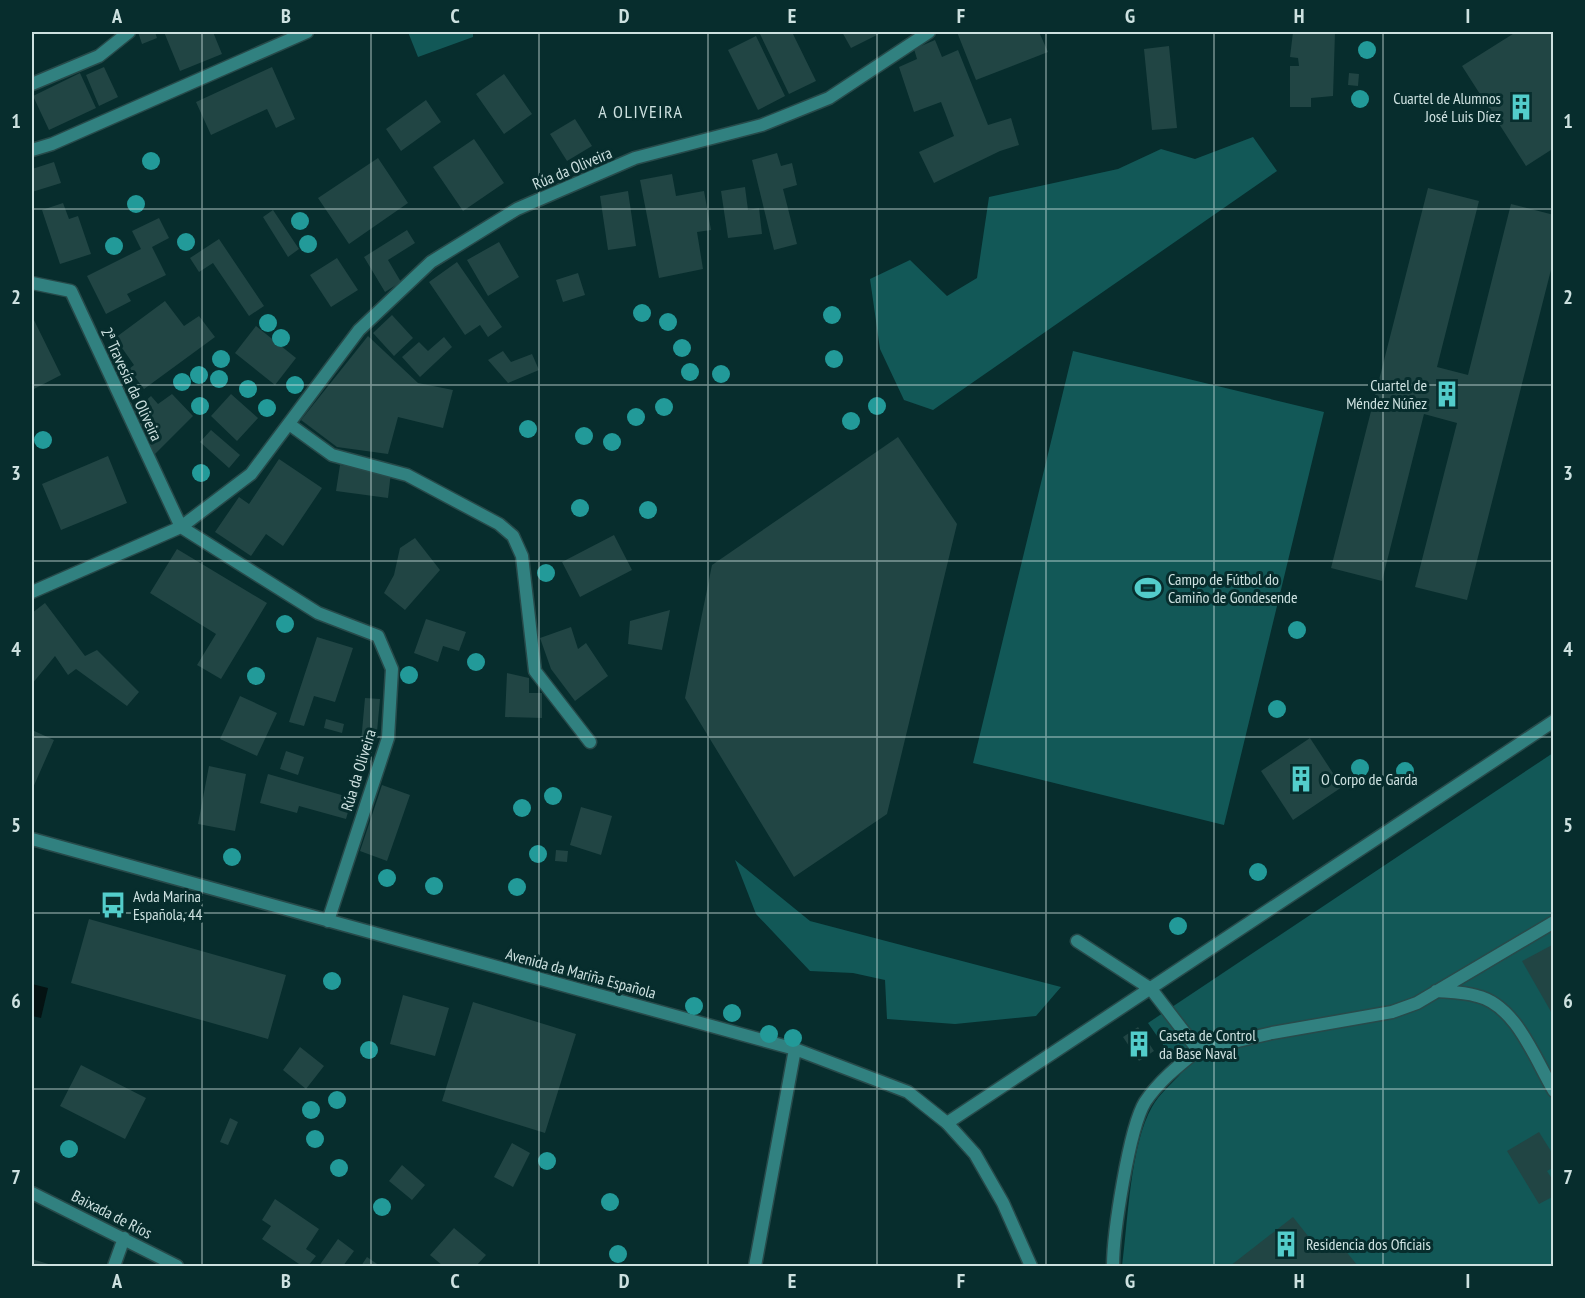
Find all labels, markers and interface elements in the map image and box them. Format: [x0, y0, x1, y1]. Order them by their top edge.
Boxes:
text: A [111, 3, 123, 29]
text: B [281, 3, 291, 29]
text: C [450, 3, 460, 29]
text: D [619, 3, 630, 29]
text: E [788, 3, 796, 29]
text: F [957, 3, 965, 29]
text: G [1125, 3, 1135, 29]
text: H [1294, 3, 1304, 29]
text: I [1466, 3, 1470, 29]
place label: Cuartel de Alumnos José Luis Díez [1393, 88, 1501, 126]
building icon: Cuartel de Alumnos José Luis Díez [1506, 92, 1536, 122]
district label: A OLIVEIRA [598, 100, 684, 123]
text: 1 [11, 108, 21, 134]
text: 1 [1563, 108, 1573, 134]
street label: Rúa da Oliveira [529, 142, 615, 194]
text: 2 [11, 284, 21, 310]
text: 2 [1563, 284, 1573, 310]
street label: 2ª Travesía da Oliveira [97, 324, 167, 444]
place label: Cuartel de Méndez Núñez [1346, 375, 1427, 413]
building icon: Cuartel de Méndez Núñez [1432, 379, 1462, 409]
text: 3 [11, 460, 21, 486]
text: 3 [1563, 460, 1573, 486]
place label: Campo de Fútbol do Camiño de Gondesende [1168, 569, 1298, 607]
sports icon: Campo de Fútbol do Camiño de Gondesende [1133, 573, 1163, 603]
text: 4 [11, 636, 21, 662]
text: 4 [1563, 636, 1573, 662]
street label: Rúa da Oliveira [336, 727, 380, 813]
building icon: O Corpo de Garda [1286, 764, 1316, 794]
place label: O Corpo de Garda [1321, 769, 1418, 789]
text: 5 [11, 812, 21, 838]
text: 5 [1563, 812, 1573, 838]
place label: Avda Marina Española, 44 [133, 886, 202, 924]
bus stop icon: Avda Marina Española, 44 [98, 890, 128, 920]
street label: Avenida da Mariña Española [504, 943, 658, 1003]
text: 6 [11, 988, 21, 1014]
text: 6 [1563, 988, 1573, 1014]
place label: Caseta de Control da Base Naval [1159, 1025, 1256, 1063]
building icon: Caseta de Control da Base Naval [1124, 1029, 1154, 1059]
text: 7 [11, 1164, 21, 1190]
text: 7 [1563, 1164, 1573, 1190]
street label: Baixada de Ríos [68, 1185, 156, 1243]
building icon: Residencia dos Oficiais [1271, 1229, 1301, 1259]
place label: Residencia dos Oficiais [1306, 1234, 1431, 1254]
text: A [111, 1268, 123, 1294]
text: B [281, 1268, 291, 1294]
text: C [450, 1268, 460, 1294]
text: D [619, 1268, 630, 1294]
text: E [788, 1268, 796, 1294]
text: F [957, 1268, 965, 1294]
text: G [1125, 1268, 1135, 1294]
text: H [1294, 1268, 1304, 1294]
text: I [1466, 1268, 1470, 1294]

